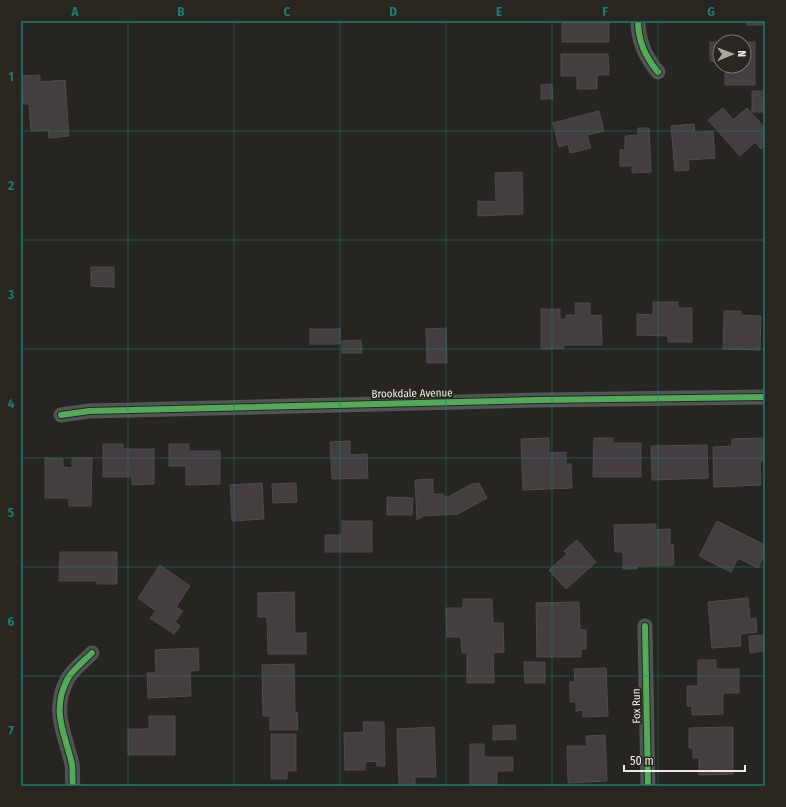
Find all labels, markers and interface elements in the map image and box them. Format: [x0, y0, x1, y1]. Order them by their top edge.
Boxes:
text: A [70, 4, 79, 19]
text: B [177, 4, 185, 19]
text: C [284, 4, 291, 19]
text: D [389, 4, 397, 19]
text: E [496, 4, 502, 19]
text: F [602, 4, 608, 19]
text: G [707, 4, 715, 19]
north arrow [712, 34, 752, 74]
text: N [735, 50, 748, 57]
text: 1 [8, 69, 14, 84]
text: 2 [7, 178, 14, 193]
text: 3 [7, 287, 14, 302]
street label: Brookdale Avenue [371, 386, 453, 401]
text: 4 [8, 396, 15, 411]
text: 5 [8, 505, 14, 520]
text: 6 [8, 614, 15, 629]
street label: Fox Run [630, 688, 643, 724]
text: 7 [8, 723, 14, 738]
scale bar [624, 747, 745, 773]
text: 50 m [630, 754, 654, 768]

